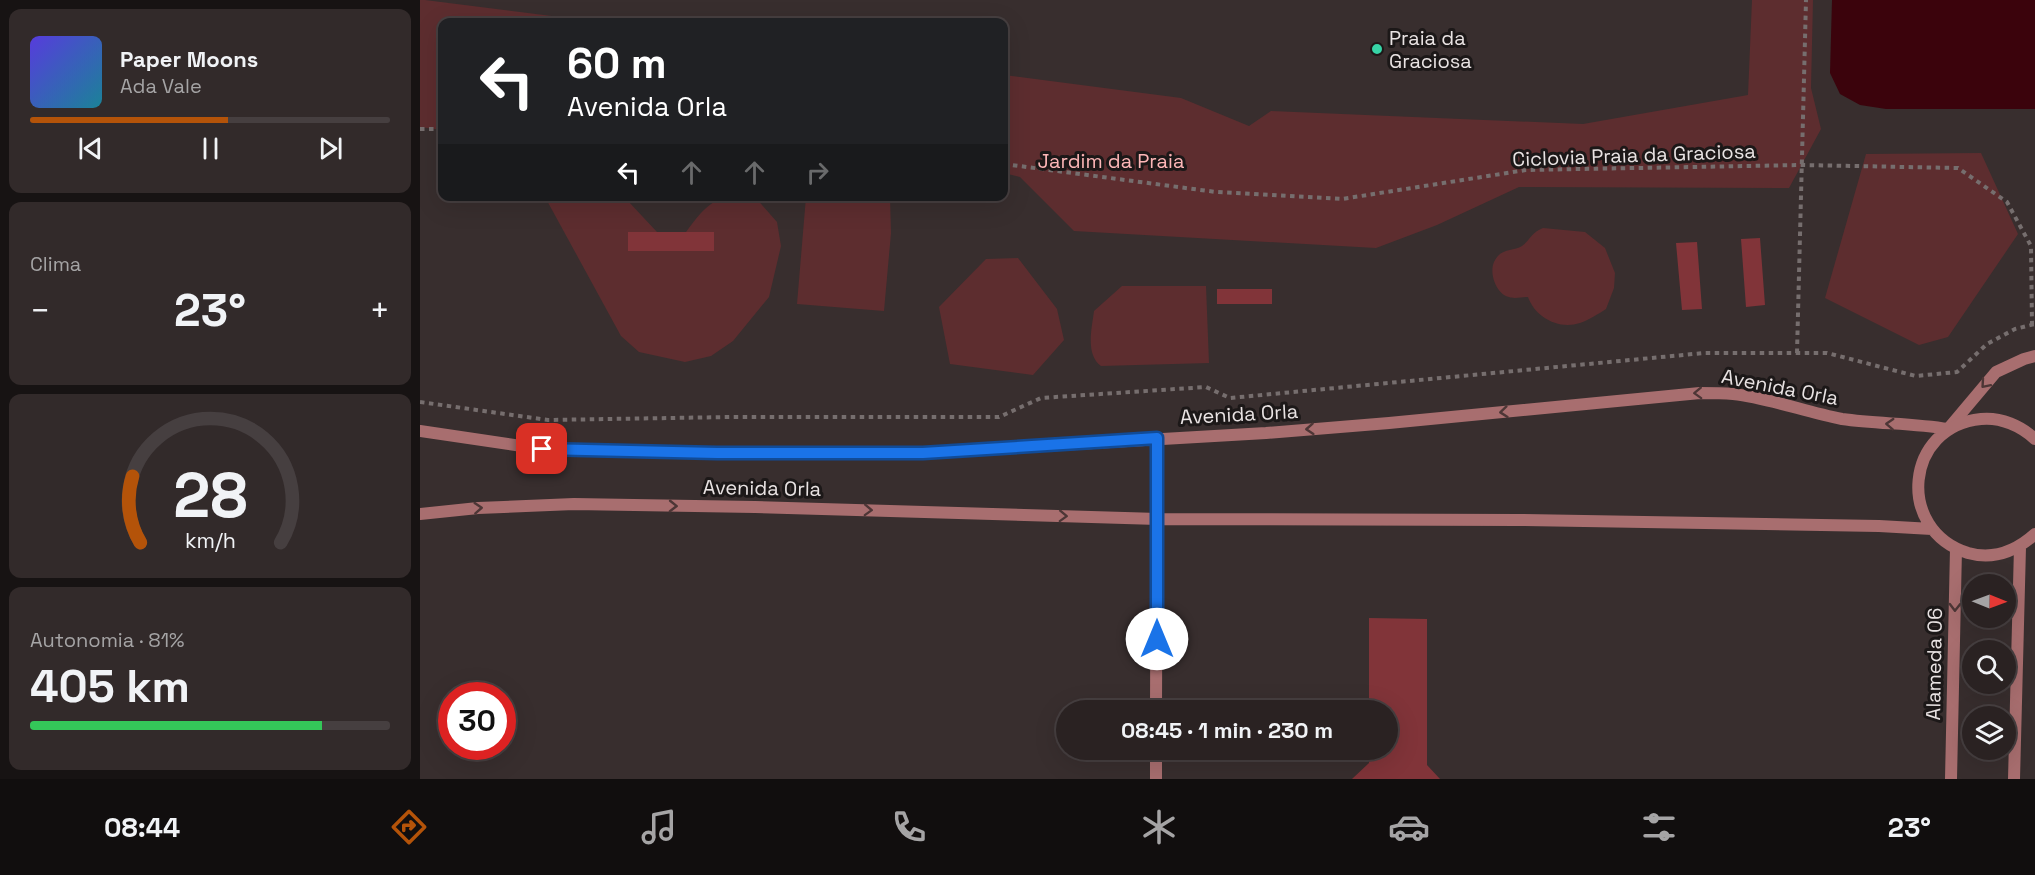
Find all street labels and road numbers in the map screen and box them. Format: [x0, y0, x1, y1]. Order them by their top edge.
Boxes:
street label: Ciclovia Praia da Graciosa [1512, 138, 1756, 172]
street label: Avenida Orla [1719, 363, 1841, 411]
street label: Avenida Orla [1179, 398, 1299, 430]
street label: Avenida Orla [703, 474, 821, 502]
street label: Alameda 06 [1920, 607, 1948, 721]

